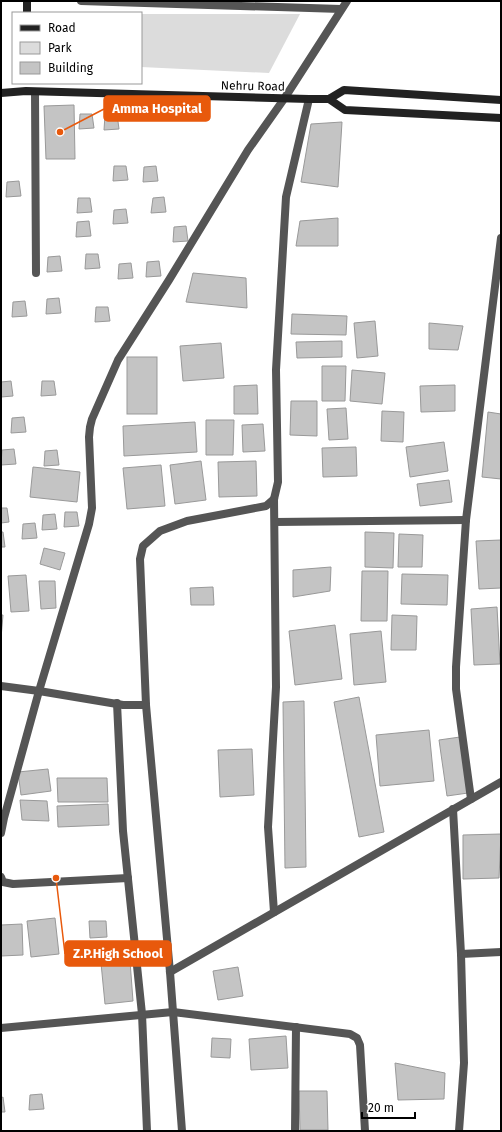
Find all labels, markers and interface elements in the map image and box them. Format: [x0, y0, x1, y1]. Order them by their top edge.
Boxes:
legend [12, 12, 142, 84]
text: Road [48, 21, 76, 35]
text: Park [48, 41, 72, 55]
text: Building [48, 61, 94, 75]
street label: Nehru Road [221, 78, 285, 94]
callout: Amma Hospital [104, 96, 210, 121]
text: Amma Hospital [111, 101, 202, 116]
callout: Z.P.High School [65, 941, 171, 966]
text: Z.P.High School [73, 946, 163, 961]
scale bar [362, 1094, 415, 1120]
text: 20 m [368, 1101, 394, 1115]

